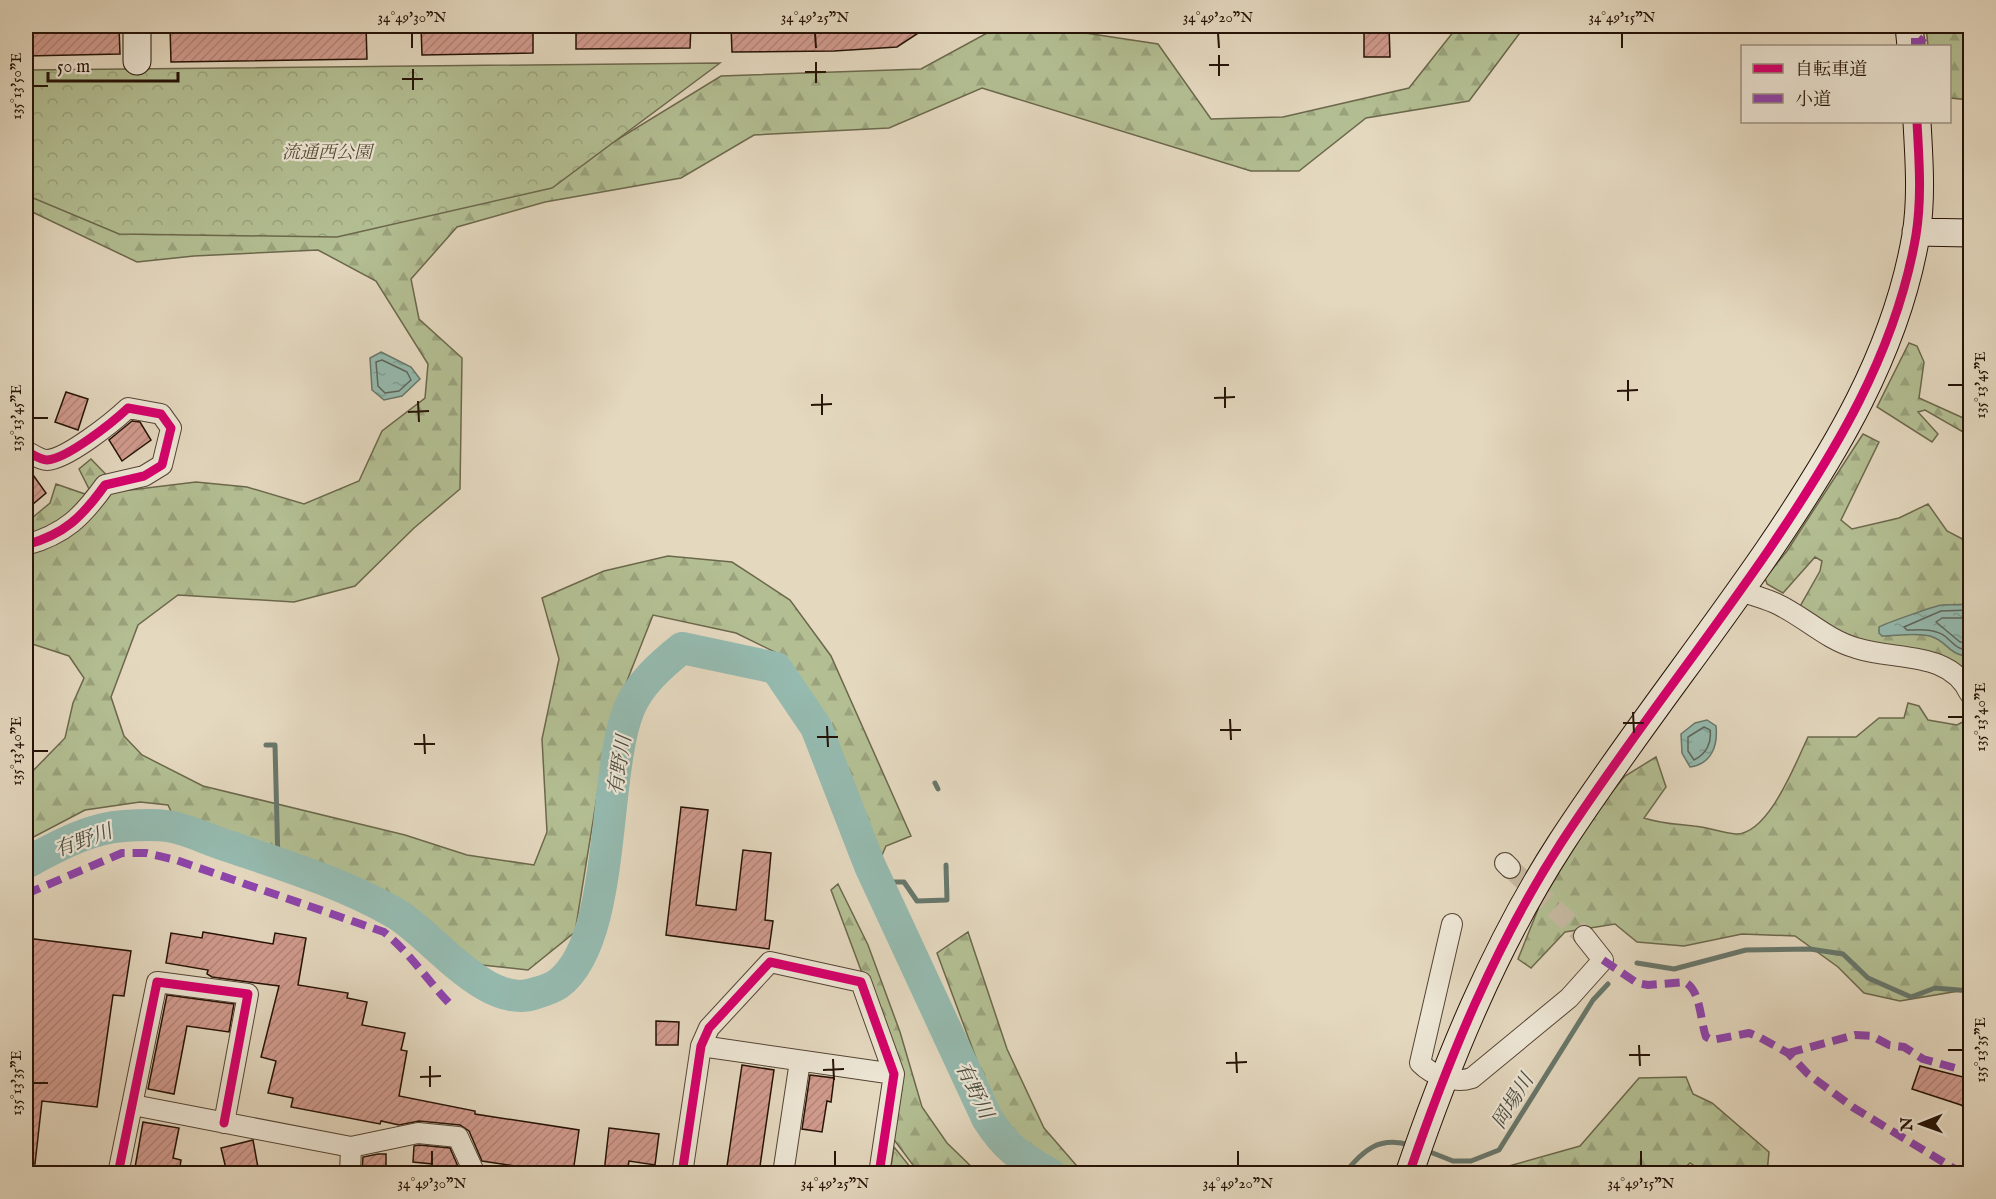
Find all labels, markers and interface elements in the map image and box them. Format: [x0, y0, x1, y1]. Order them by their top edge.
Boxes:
text: 34°49'30"N [377, 8, 447, 27]
text: 34°49'25"N [781, 8, 849, 27]
text: 34°49'20"N [1183, 8, 1253, 27]
text: 34°49'15"N [1588, 8, 1656, 27]
scale bar [48, 45, 178, 83]
legend [1741, 45, 1951, 123]
text: 135°13'50"E [7, 52, 26, 120]
text: 50 m [57, 56, 90, 79]
text: 自転車道 [1795, 59, 1867, 82]
text: 小道 [1795, 89, 1831, 112]
park label: 流通西公園 [282, 142, 375, 165]
text: 135°13'45"E [1971, 351, 1990, 419]
text: 135°13'45"E [7, 384, 26, 452]
text: 135°13'40"E [1971, 682, 1990, 752]
text: 135°13'40"E [7, 716, 26, 786]
water label: 有野川 [603, 732, 638, 797]
water label: 有野川 [51, 819, 118, 863]
text: 135°13'35"E [1971, 1017, 1990, 1083]
text: 135°13'35"E [7, 1050, 26, 1116]
water label: 有野川 [949, 1058, 999, 1125]
water label: 岡場川 [1487, 1068, 1541, 1134]
north arrow [1891, 1094, 1951, 1154]
text: N [1898, 1117, 1918, 1132]
text: 34°49'30"N [397, 1174, 467, 1193]
text: 34°49'25"N [801, 1174, 869, 1193]
text: 34°49'20"N [1203, 1174, 1273, 1193]
text: 34°49'15"N [1607, 1174, 1675, 1193]

